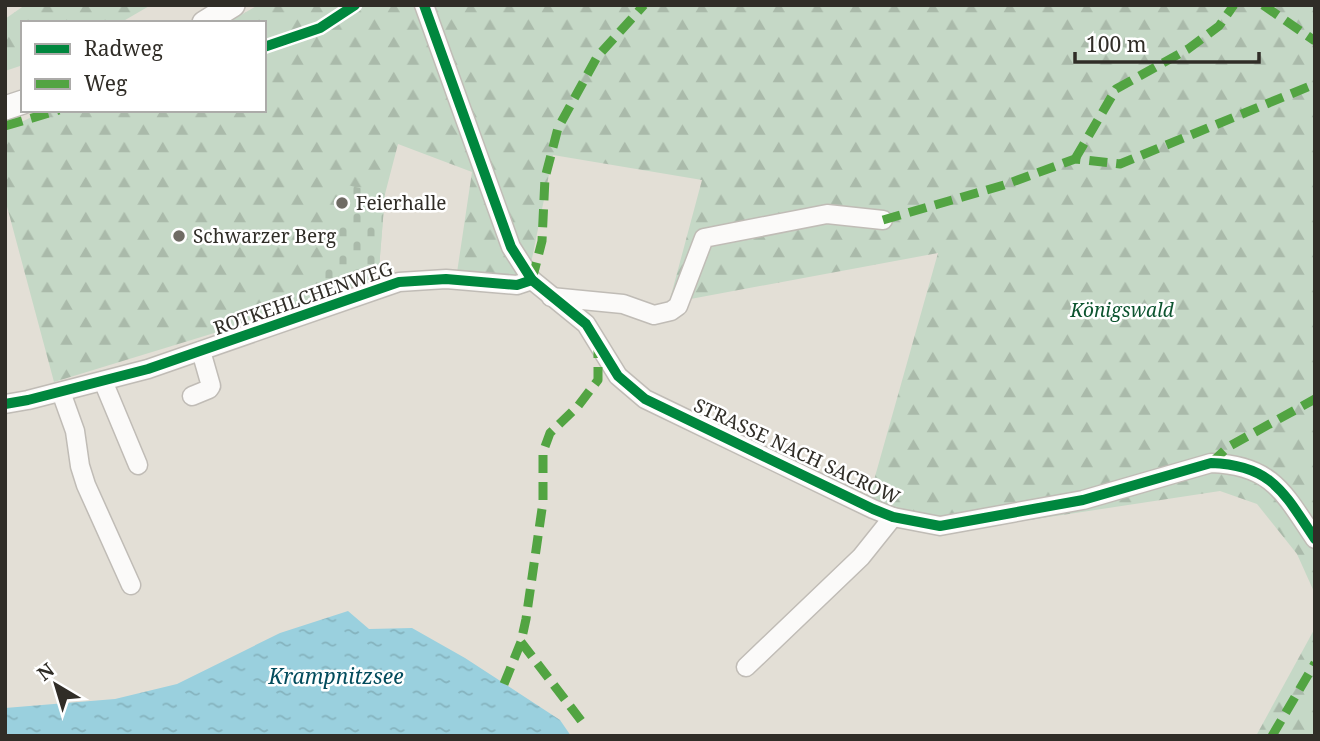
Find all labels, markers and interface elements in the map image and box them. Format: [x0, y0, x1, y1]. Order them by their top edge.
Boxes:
legend [21, 21, 266, 112]
scale bar [1075, 21, 1259, 65]
text: 100 m [1086, 30, 1147, 58]
text: Radweg [84, 34, 164, 62]
text: Weg [84, 69, 128, 97]
place label: Feierhalle [356, 190, 447, 216]
marker: Feierhalle [334, 195, 350, 211]
place label: Schwarzer Berg [193, 223, 336, 249]
marker: Schwarzer Berg [171, 228, 187, 244]
street label: ROTKEHLCHENWEG [210, 255, 396, 341]
park label: Königswald [1069, 297, 1175, 323]
street label: STRASSE NACH SACROW [690, 392, 904, 510]
north arrow [21, 650, 91, 720]
text: N [32, 657, 59, 686]
water label: Krampnitzsee [267, 662, 404, 690]

